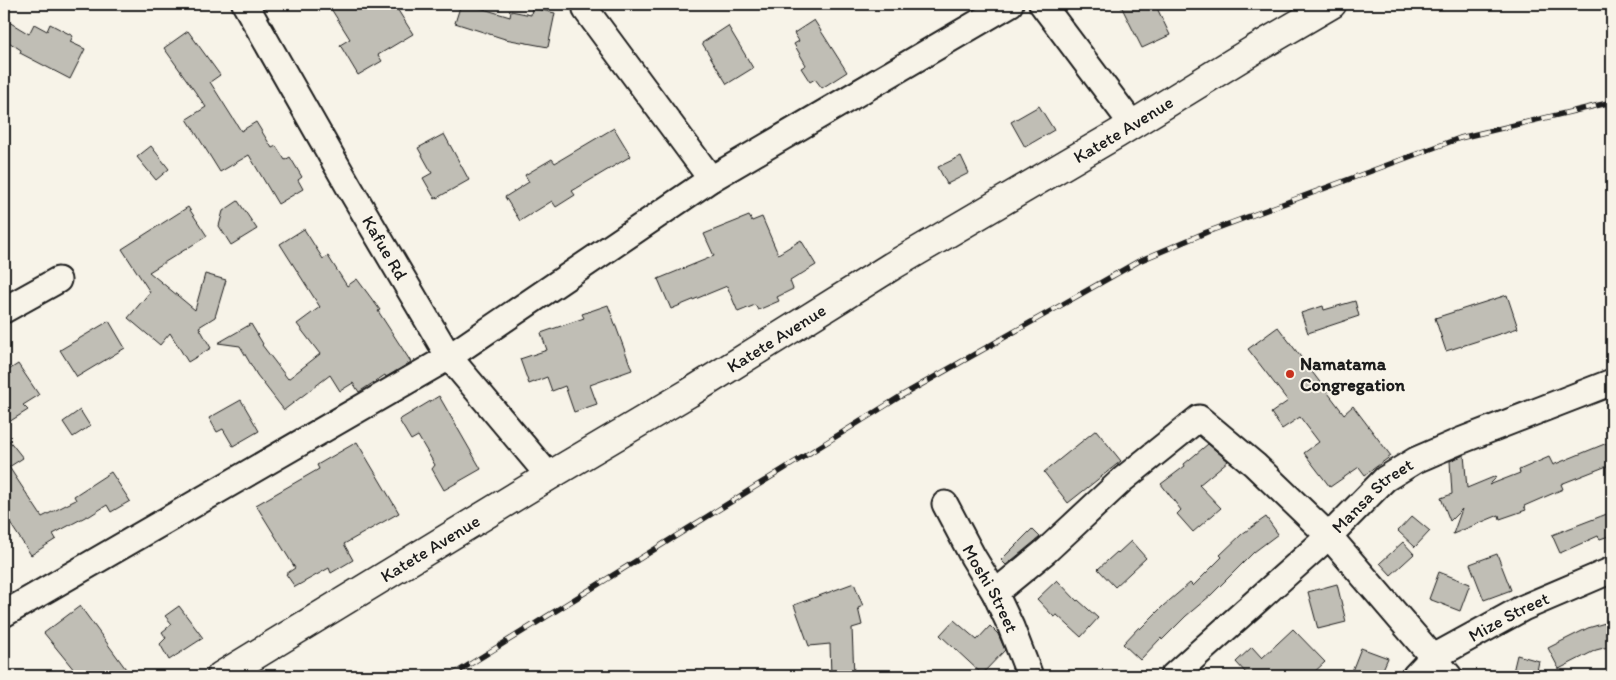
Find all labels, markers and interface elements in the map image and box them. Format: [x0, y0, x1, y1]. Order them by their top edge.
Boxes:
street label: Katete Avenue [1069, 91, 1177, 168]
street label: Kafue Rd [357, 212, 412, 284]
street label: Katete Avenue [723, 299, 830, 378]
place label: Namatama Congregation [1300, 353, 1406, 396]
marker: Namatama Congregation [1284, 368, 1296, 380]
street label: Mansa Street [1327, 453, 1417, 538]
street label: Katete Avenue [376, 510, 484, 587]
street label: Moshi Street [957, 541, 1023, 636]
street label: Mize Street [1465, 587, 1553, 647]

